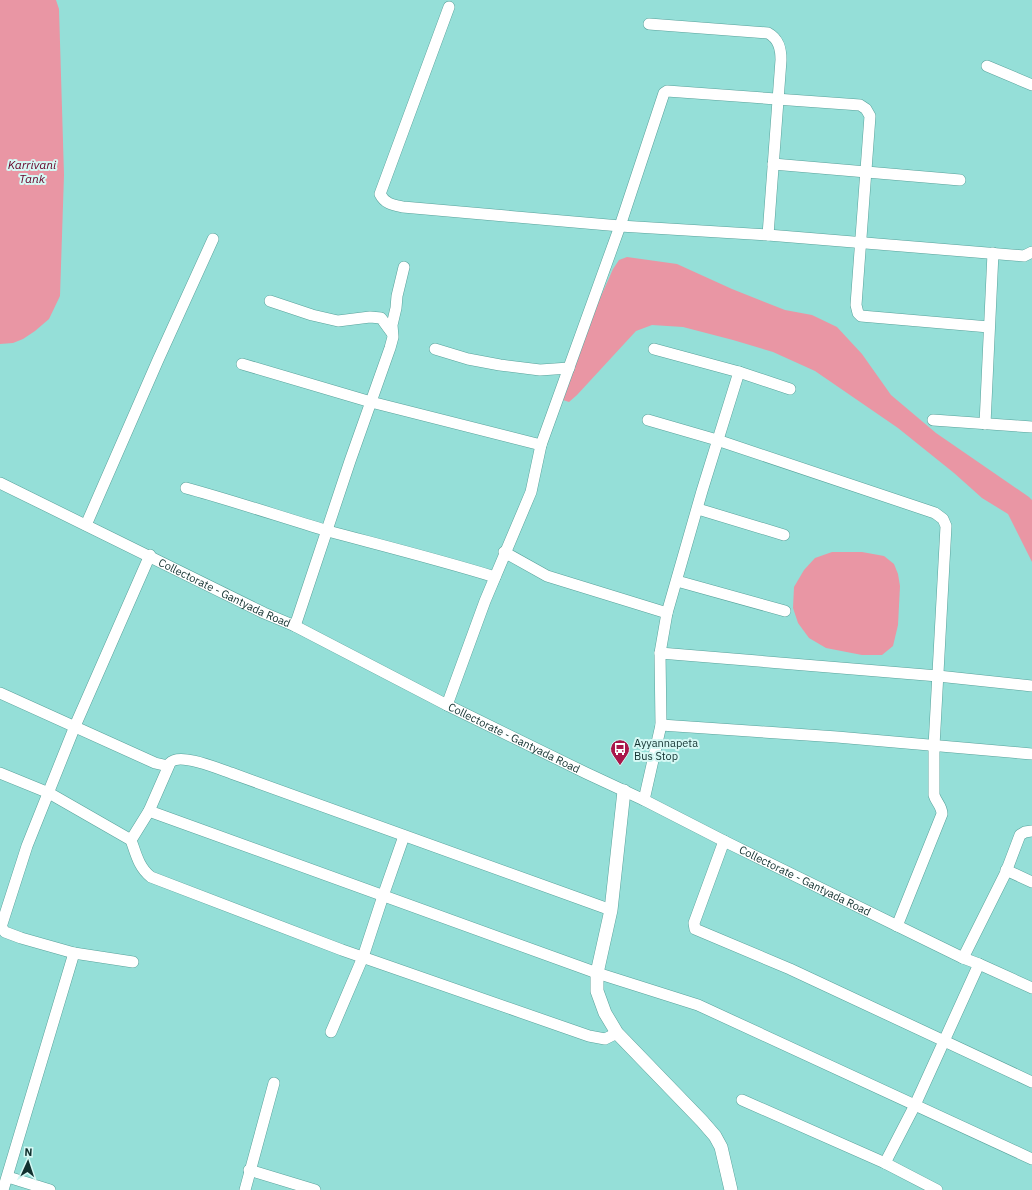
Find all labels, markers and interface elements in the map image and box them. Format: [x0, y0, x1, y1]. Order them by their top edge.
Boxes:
water label: Karrivani Tank [8, 157, 57, 186]
street label: Collectorate - Gantyada Road [156, 555, 293, 630]
street label: Collectorate - Gantyada Road [446, 700, 582, 776]
place label: Ayyannapeta Bus Stop [634, 736, 698, 763]
bus stop icon: Ayyannapeta Bus Stop [609, 738, 631, 766]
street label: Collectorate - Gantyada Road [737, 843, 873, 919]
north arrow [8, 1142, 48, 1182]
text: N [24, 1145, 33, 1159]

